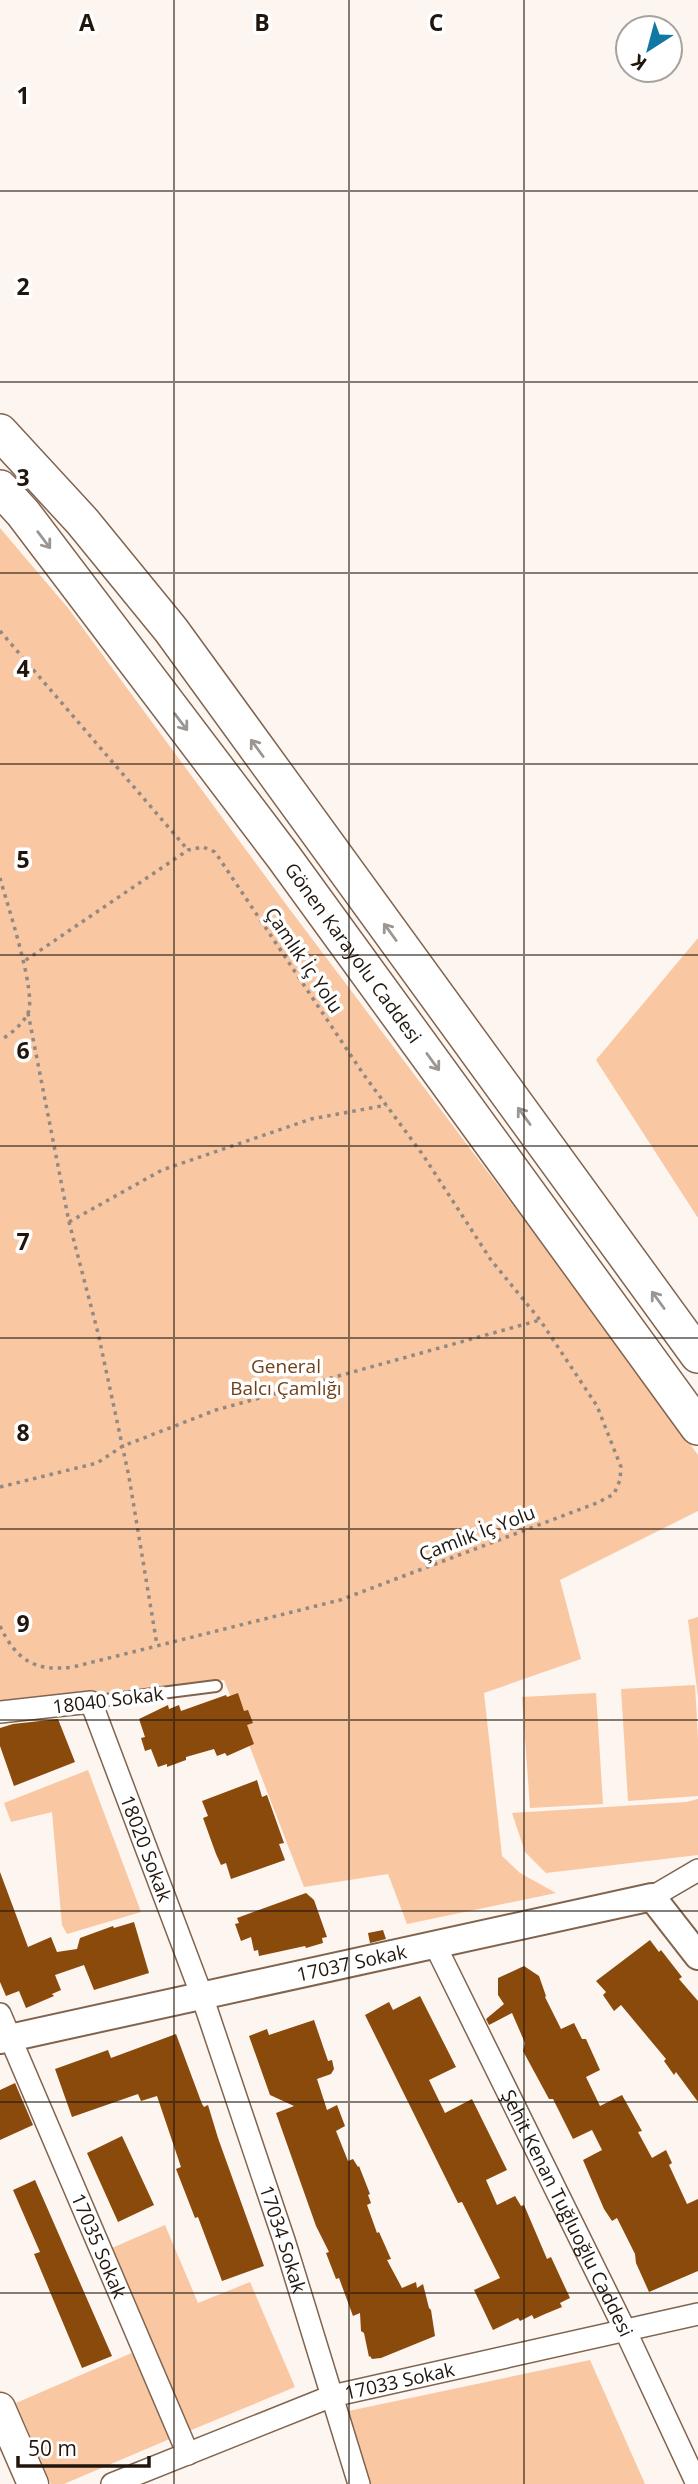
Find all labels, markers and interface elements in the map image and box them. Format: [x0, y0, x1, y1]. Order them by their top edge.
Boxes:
text: A [79, 6, 95, 38]
text: B [254, 6, 270, 38]
text: C [429, 6, 443, 38]
north arrow [614, 14, 684, 84]
text: K [626, 48, 652, 77]
text: 1 [16, 79, 30, 111]
text: 2 [16, 270, 30, 302]
text: 3 [16, 461, 30, 493]
one-way arrow [37, 531, 52, 549]
text: 4 [16, 652, 30, 684]
one-way arrow [174, 712, 189, 731]
one-way arrow [249, 739, 264, 758]
text: 5 [16, 843, 30, 875]
street label: Gönen Karayolu Caddesi [279, 857, 428, 1048]
street label: Çamlık İç Yolu [259, 902, 349, 1018]
one-way arrow [383, 923, 398, 942]
text: 6 [16, 1034, 30, 1066]
one-way arrow [425, 1053, 440, 1072]
one-way arrow [517, 1107, 531, 1126]
text: 7 [16, 1225, 30, 1257]
one-way arrow [651, 1291, 665, 1310]
park label: General Balcı Çamlığı [230, 1353, 342, 1401]
text: 8 [16, 1416, 30, 1448]
street label: Çamlık İç Yolu [415, 1499, 539, 1567]
text: 9 [16, 1607, 30, 1639]
street label: 18040 Sokak [51, 1680, 165, 1720]
street label: 18020 Sokak [114, 1792, 178, 1905]
street label: 17037 Sokak [294, 1938, 409, 1988]
street label: Şehit Kenan Tuğluoğlu Caddesi [495, 2085, 639, 2341]
street label: 17034 Sokak [253, 2182, 312, 2296]
street label: 17035 Sokak [65, 2189, 133, 2302]
street label: 17033 Sokak [342, 2356, 457, 2406]
scale bar [18, 2424, 149, 2468]
text: 50 m [28, 2434, 77, 2462]

